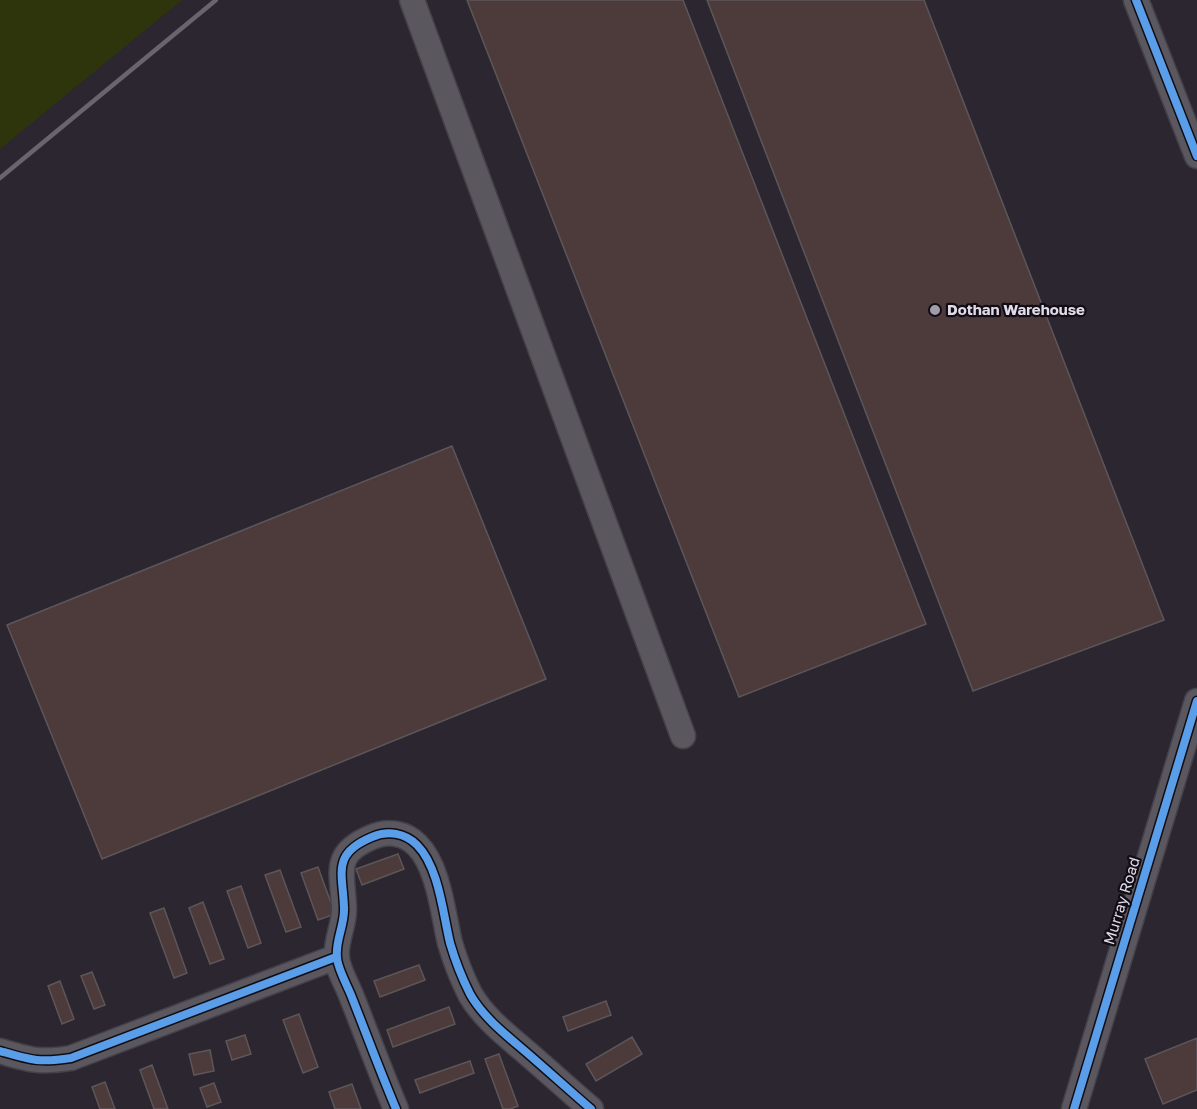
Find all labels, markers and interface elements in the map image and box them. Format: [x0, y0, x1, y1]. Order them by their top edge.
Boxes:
place label: Dothan Warehouse [947, 300, 1085, 318]
marker: Dothan Warehouse [928, 303, 942, 317]
street label: Murray Road [1099, 855, 1143, 947]

